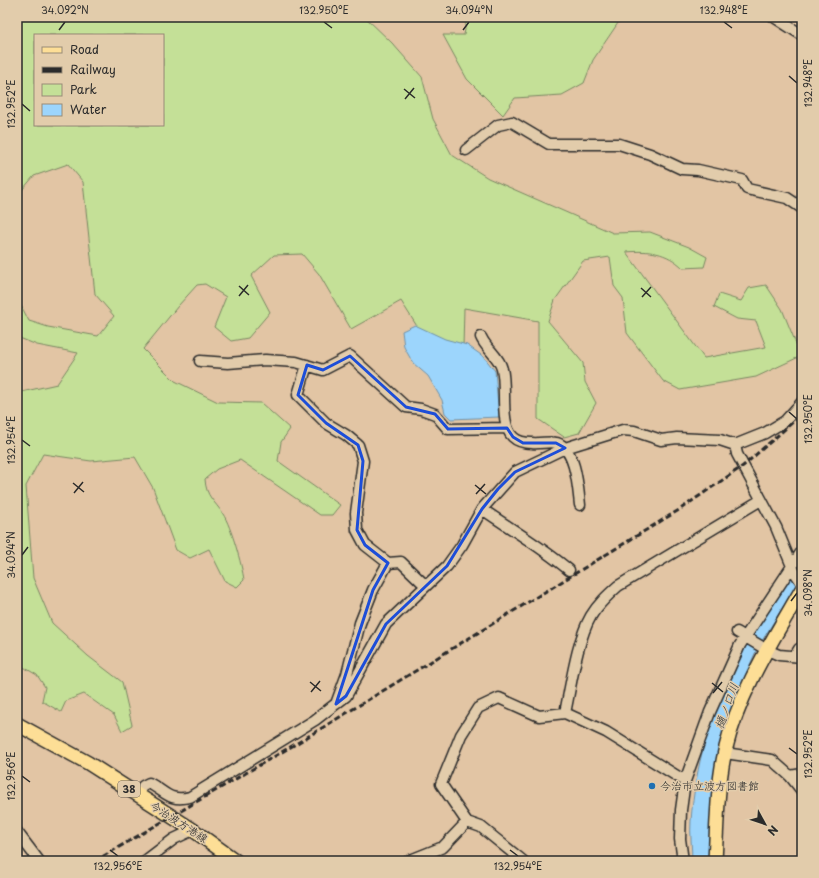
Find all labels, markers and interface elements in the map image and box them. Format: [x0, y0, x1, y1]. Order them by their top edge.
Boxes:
text: 34.092°N [41, 2, 89, 17]
text: 132.950°E [299, 2, 349, 17]
text: 34.094°N [445, 2, 493, 17]
text: 132.948°E [700, 2, 748, 17]
legend [34, 34, 164, 126]
text: Road [70, 40, 99, 58]
text: 132.948°E [800, 59, 815, 107]
text: Railway [70, 60, 116, 78]
text: 132.952°E [3, 80, 18, 128]
text: Park [70, 80, 97, 98]
text: Water [70, 100, 107, 118]
text: 132.950°E [800, 394, 815, 444]
text: 132.954°E [3, 416, 18, 464]
text: 34.094°N [3, 531, 18, 579]
text: 34.098°N [800, 569, 815, 617]
water label: 樋ノ口川 [709, 680, 743, 731]
text: 132.952°E [800, 730, 815, 778]
text: 132.956°E [3, 752, 18, 800]
place label: 今治市立波方図書館 [660, 777, 759, 794]
road number: 38 [118, 781, 140, 797]
marker: 今治市立波方図書館 [647, 781, 657, 791]
street label: 今治波方港線 [147, 796, 212, 847]
north arrow [745, 804, 785, 844]
text: N [764, 822, 782, 840]
text: 132.956°E [94, 858, 142, 873]
text: 132.954°E [494, 858, 542, 873]

